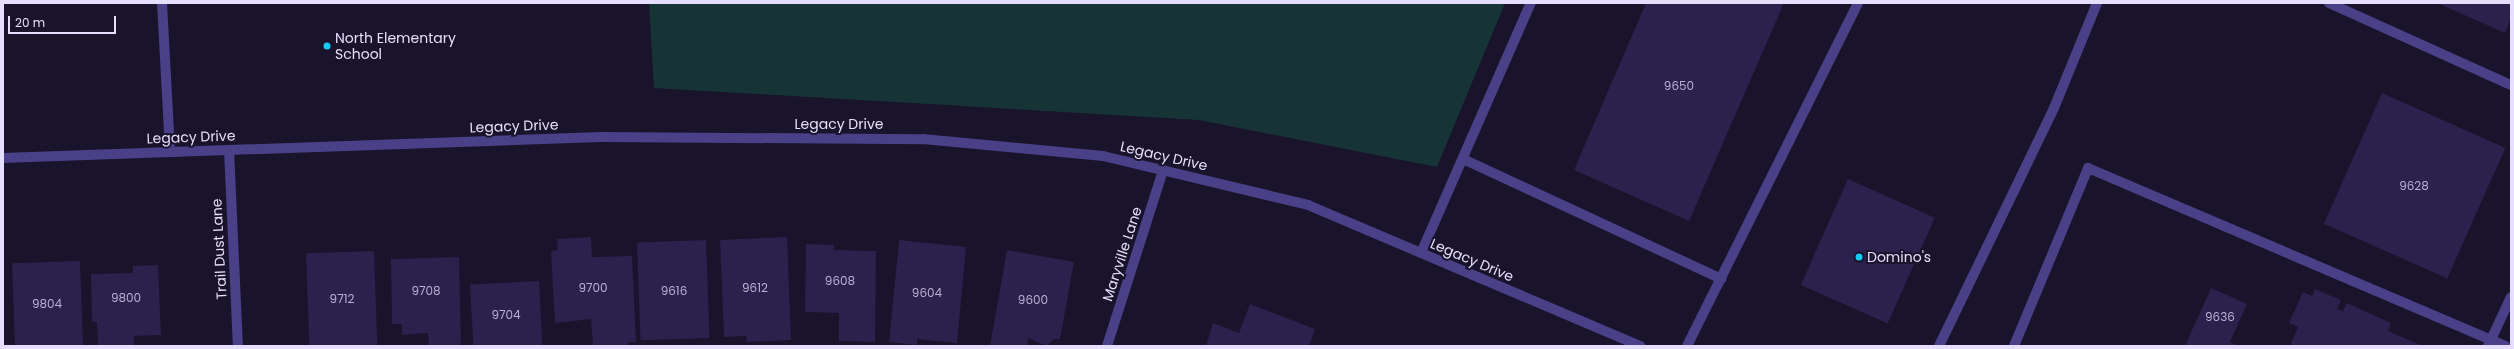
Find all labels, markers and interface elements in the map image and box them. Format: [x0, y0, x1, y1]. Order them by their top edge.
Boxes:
scale bar [10, 8, 118, 34]
text: 20 m [15, 14, 45, 31]
place label: North Elementary School [335, 30, 456, 62]
marker: North Elementary School [322, 41, 332, 51]
house number: 9650 [1664, 79, 1694, 93]
street label: Legacy Drive [469, 116, 559, 136]
street label: Legacy Drive [795, 116, 883, 132]
street label: Legacy Drive [146, 127, 236, 147]
street label: Legacy Drive [1119, 138, 1209, 174]
house number: 9628 [2399, 179, 2429, 193]
street label: Trail Dust Lane [208, 198, 230, 300]
street label: Maryville Lane [1099, 205, 1145, 303]
street label: Legacy Drive [1428, 235, 1516, 285]
place label: Domino's [1867, 249, 1931, 265]
marker: Domino's [1854, 252, 1864, 262]
house number: 9608 [825, 274, 855, 288]
house number: 9700 [578, 281, 608, 295]
house number: 9612 [742, 281, 768, 295]
house number: 9708 [411, 284, 441, 298]
house number: 9616 [661, 284, 687, 298]
house number: 9604 [912, 286, 942, 300]
house number: 9800 [111, 291, 141, 305]
house number: 9712 [330, 292, 354, 306]
house number: 9600 [1018, 293, 1048, 307]
house number: 9804 [32, 297, 62, 311]
house number: 9704 [491, 308, 521, 322]
house number: 9636 [2205, 310, 2235, 324]

